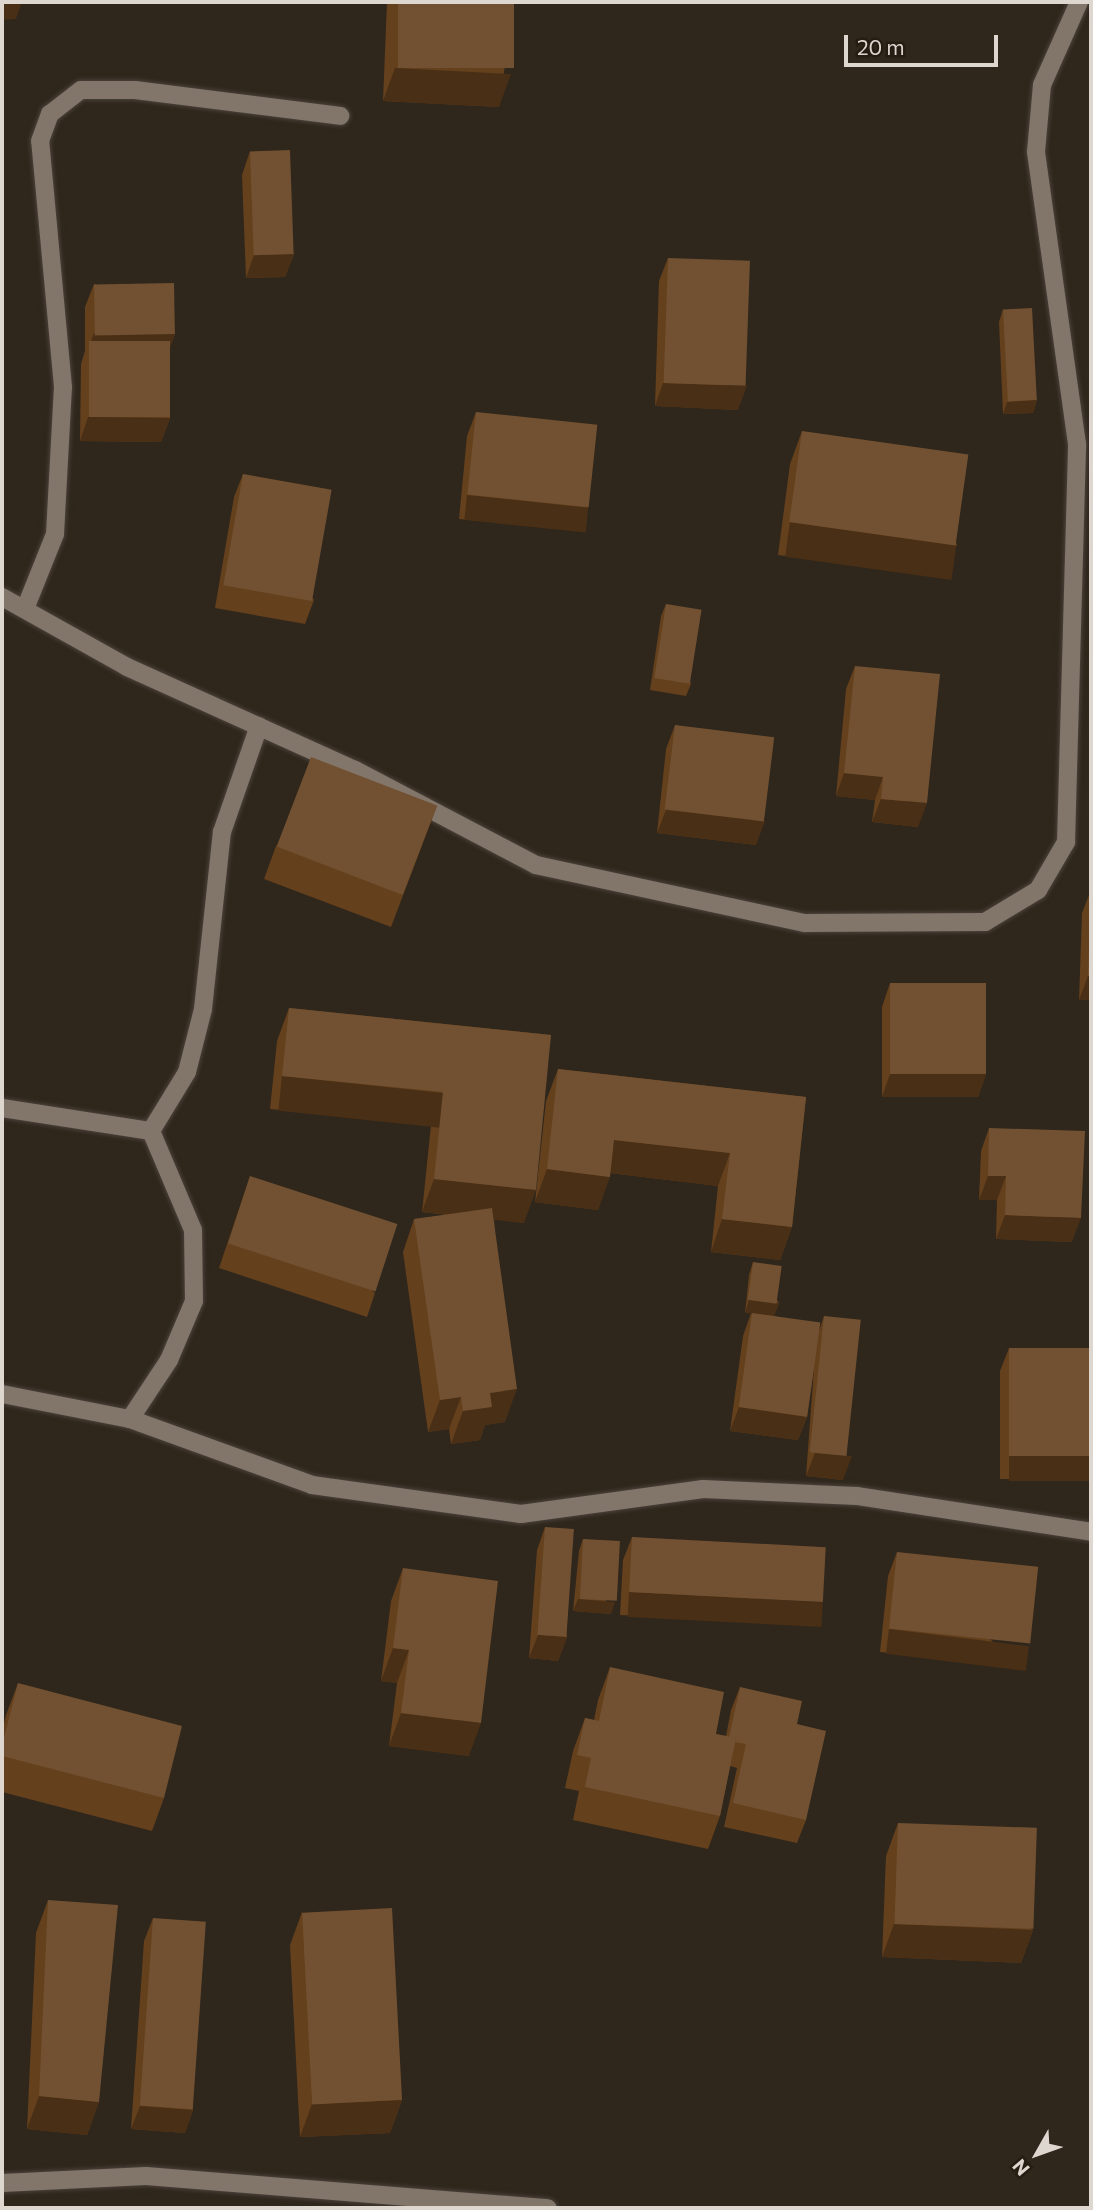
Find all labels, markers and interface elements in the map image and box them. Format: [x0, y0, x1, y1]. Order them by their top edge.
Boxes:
scale bar [848, 21, 1002, 65]
text: 20 m [857, 34, 905, 59]
north arrow [1002, 2119, 1072, 2189]
text: N [1007, 2155, 1034, 2181]

